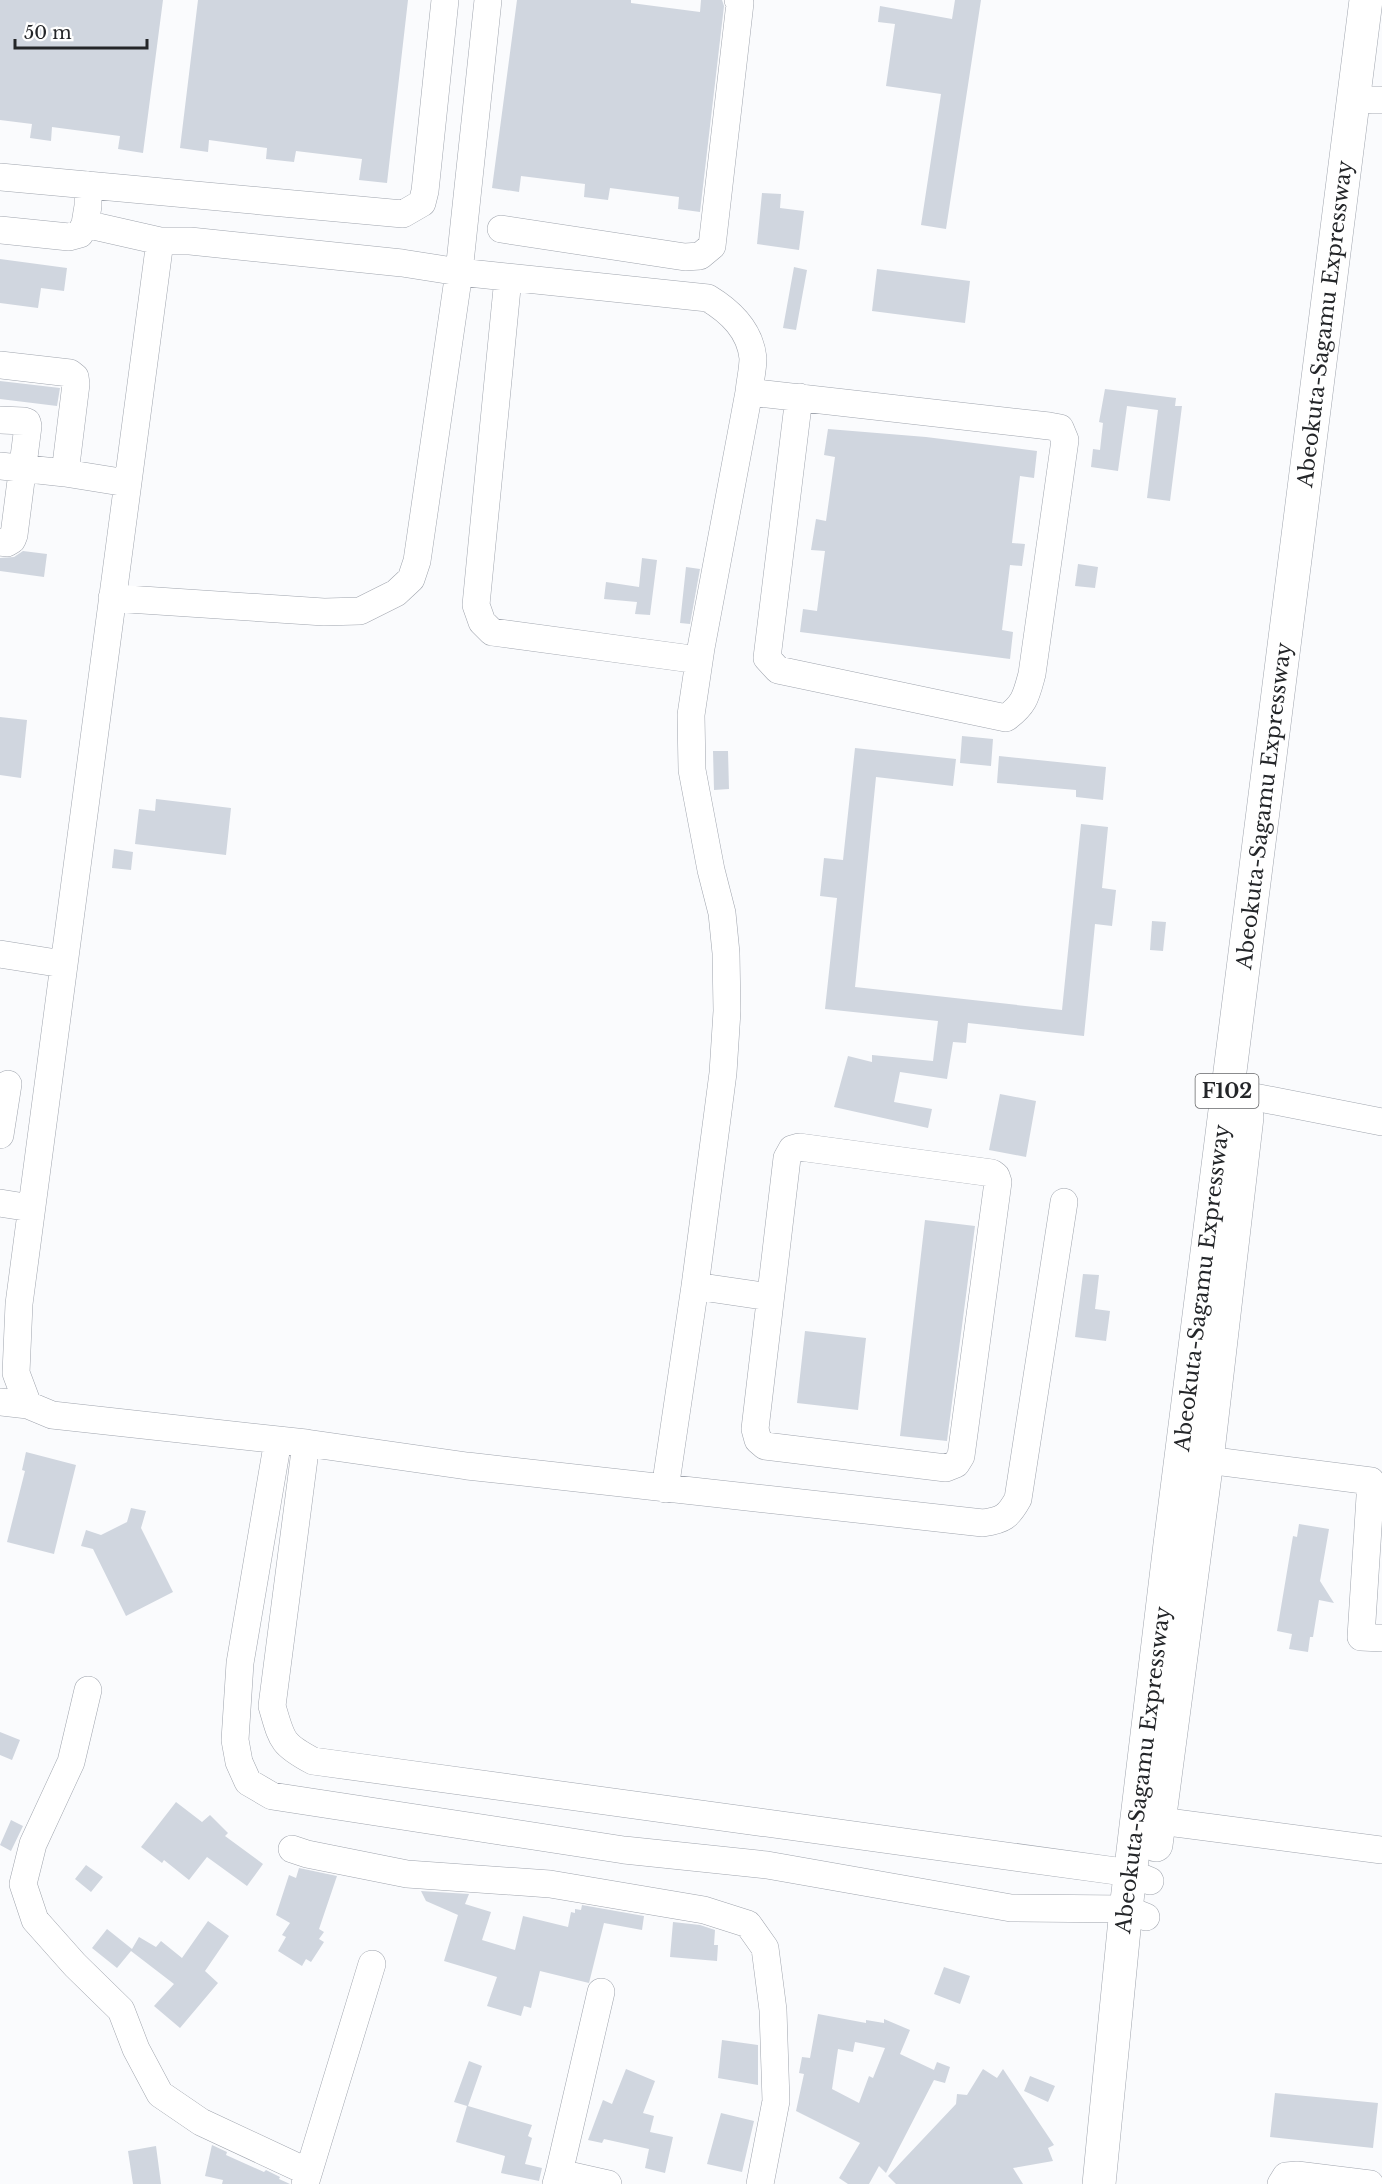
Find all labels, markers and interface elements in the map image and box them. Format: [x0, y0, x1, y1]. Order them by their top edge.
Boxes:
scale bar [15, 12, 147, 50]
text: 50 m [24, 22, 72, 44]
street label: Abeokuta-Sagamu Expressway [1292, 158, 1358, 490]
street label: Abeokuta-Sagamu Expressway [1231, 640, 1297, 972]
road number: F102 [1196, 1074, 1258, 1108]
street label: Abeokuta-Sagamu Expressway [1169, 1122, 1235, 1454]
street label: Abeokuta-Sagamu Expressway [1110, 1604, 1176, 1936]

